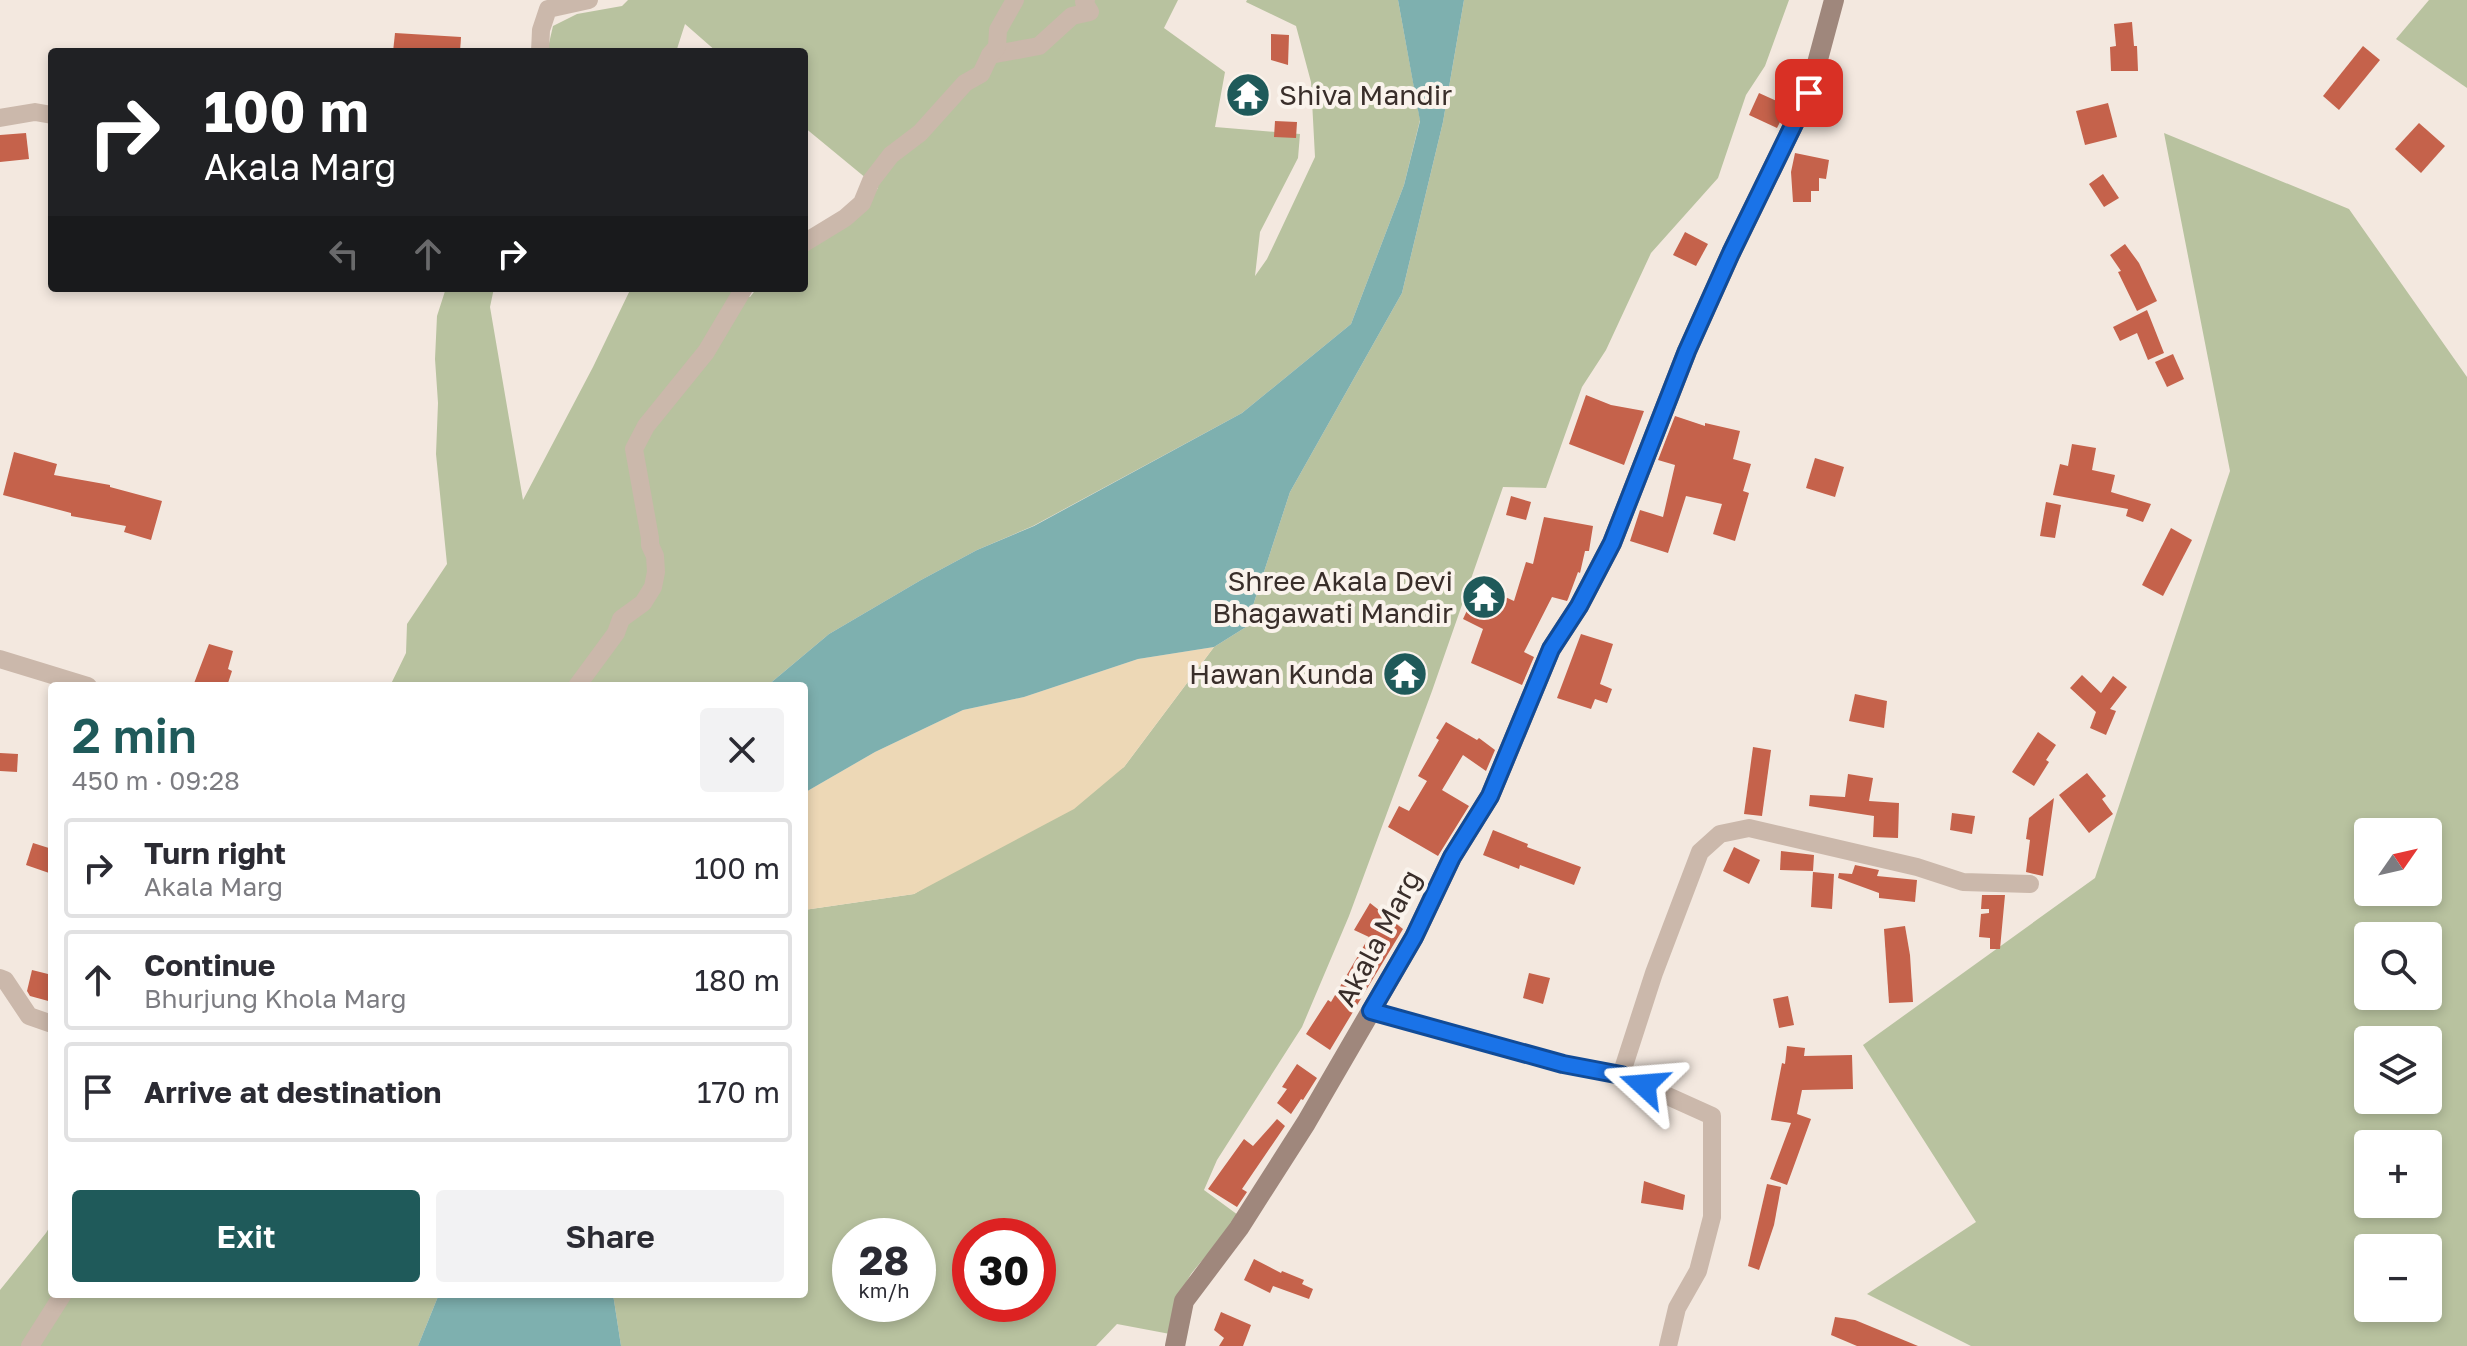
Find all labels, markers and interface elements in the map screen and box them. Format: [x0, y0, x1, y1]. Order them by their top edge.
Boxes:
pin [1775, 59, 1843, 127]
temple icon: Shiva Mandir [1224, 71, 1272, 119]
icon: arrive [1787, 71, 1831, 115]
text: 100 m [204, 77, 369, 144]
place label: Shiva Mandir [1279, 78, 1452, 111]
icon: right [72, 80, 176, 184]
text: Akala Marg [204, 145, 396, 188]
icon: left [322, 232, 366, 276]
icon: ahead [406, 232, 450, 276]
icon: right [490, 232, 534, 276]
place label: Shree Akala Devi Bhagawati Mandir [1212, 564, 1453, 629]
temple icon: Shree Akala Devi Bhagawati Mandir [1460, 573, 1508, 621]
temple icon: Hawan Kunda [1381, 650, 1429, 698]
place label: Hawan Kunda [1189, 657, 1374, 690]
text: 2 min [72, 706, 197, 764]
button: close [700, 708, 784, 792]
text: 450 m · 09:28 [72, 765, 240, 796]
north arrow [2354, 818, 2442, 906]
map controls [2354, 818, 2442, 1322]
text: Turn right [144, 835, 286, 871]
icon: right [76, 846, 120, 890]
text: 100 m [694, 850, 780, 886]
street label: Akala Marg [1328, 864, 1427, 1012]
text: Akala Marg [144, 871, 283, 902]
button: search [2354, 922, 2442, 1010]
text: Continue [144, 947, 275, 983]
icon: ahead [76, 958, 120, 1002]
text: 180 m [695, 962, 780, 998]
text: Bhurjung Khola Marg [144, 983, 406, 1014]
button: layers [2354, 1026, 2442, 1114]
position arrow [1602, 1043, 1686, 1127]
icon: arrive [76, 1070, 120, 1114]
text: Arrive at destination [144, 1074, 441, 1110]
text: 170 m [697, 1074, 780, 1110]
button: + [2354, 1130, 2442, 1218]
button: Exit [72, 1190, 420, 1282]
button: Share [436, 1190, 784, 1282]
speed limit sign: 30 [952, 1218, 1056, 1322]
button: − [2354, 1234, 2442, 1322]
text: 28 [859, 1236, 909, 1284]
text: km/h [859, 1278, 909, 1302]

